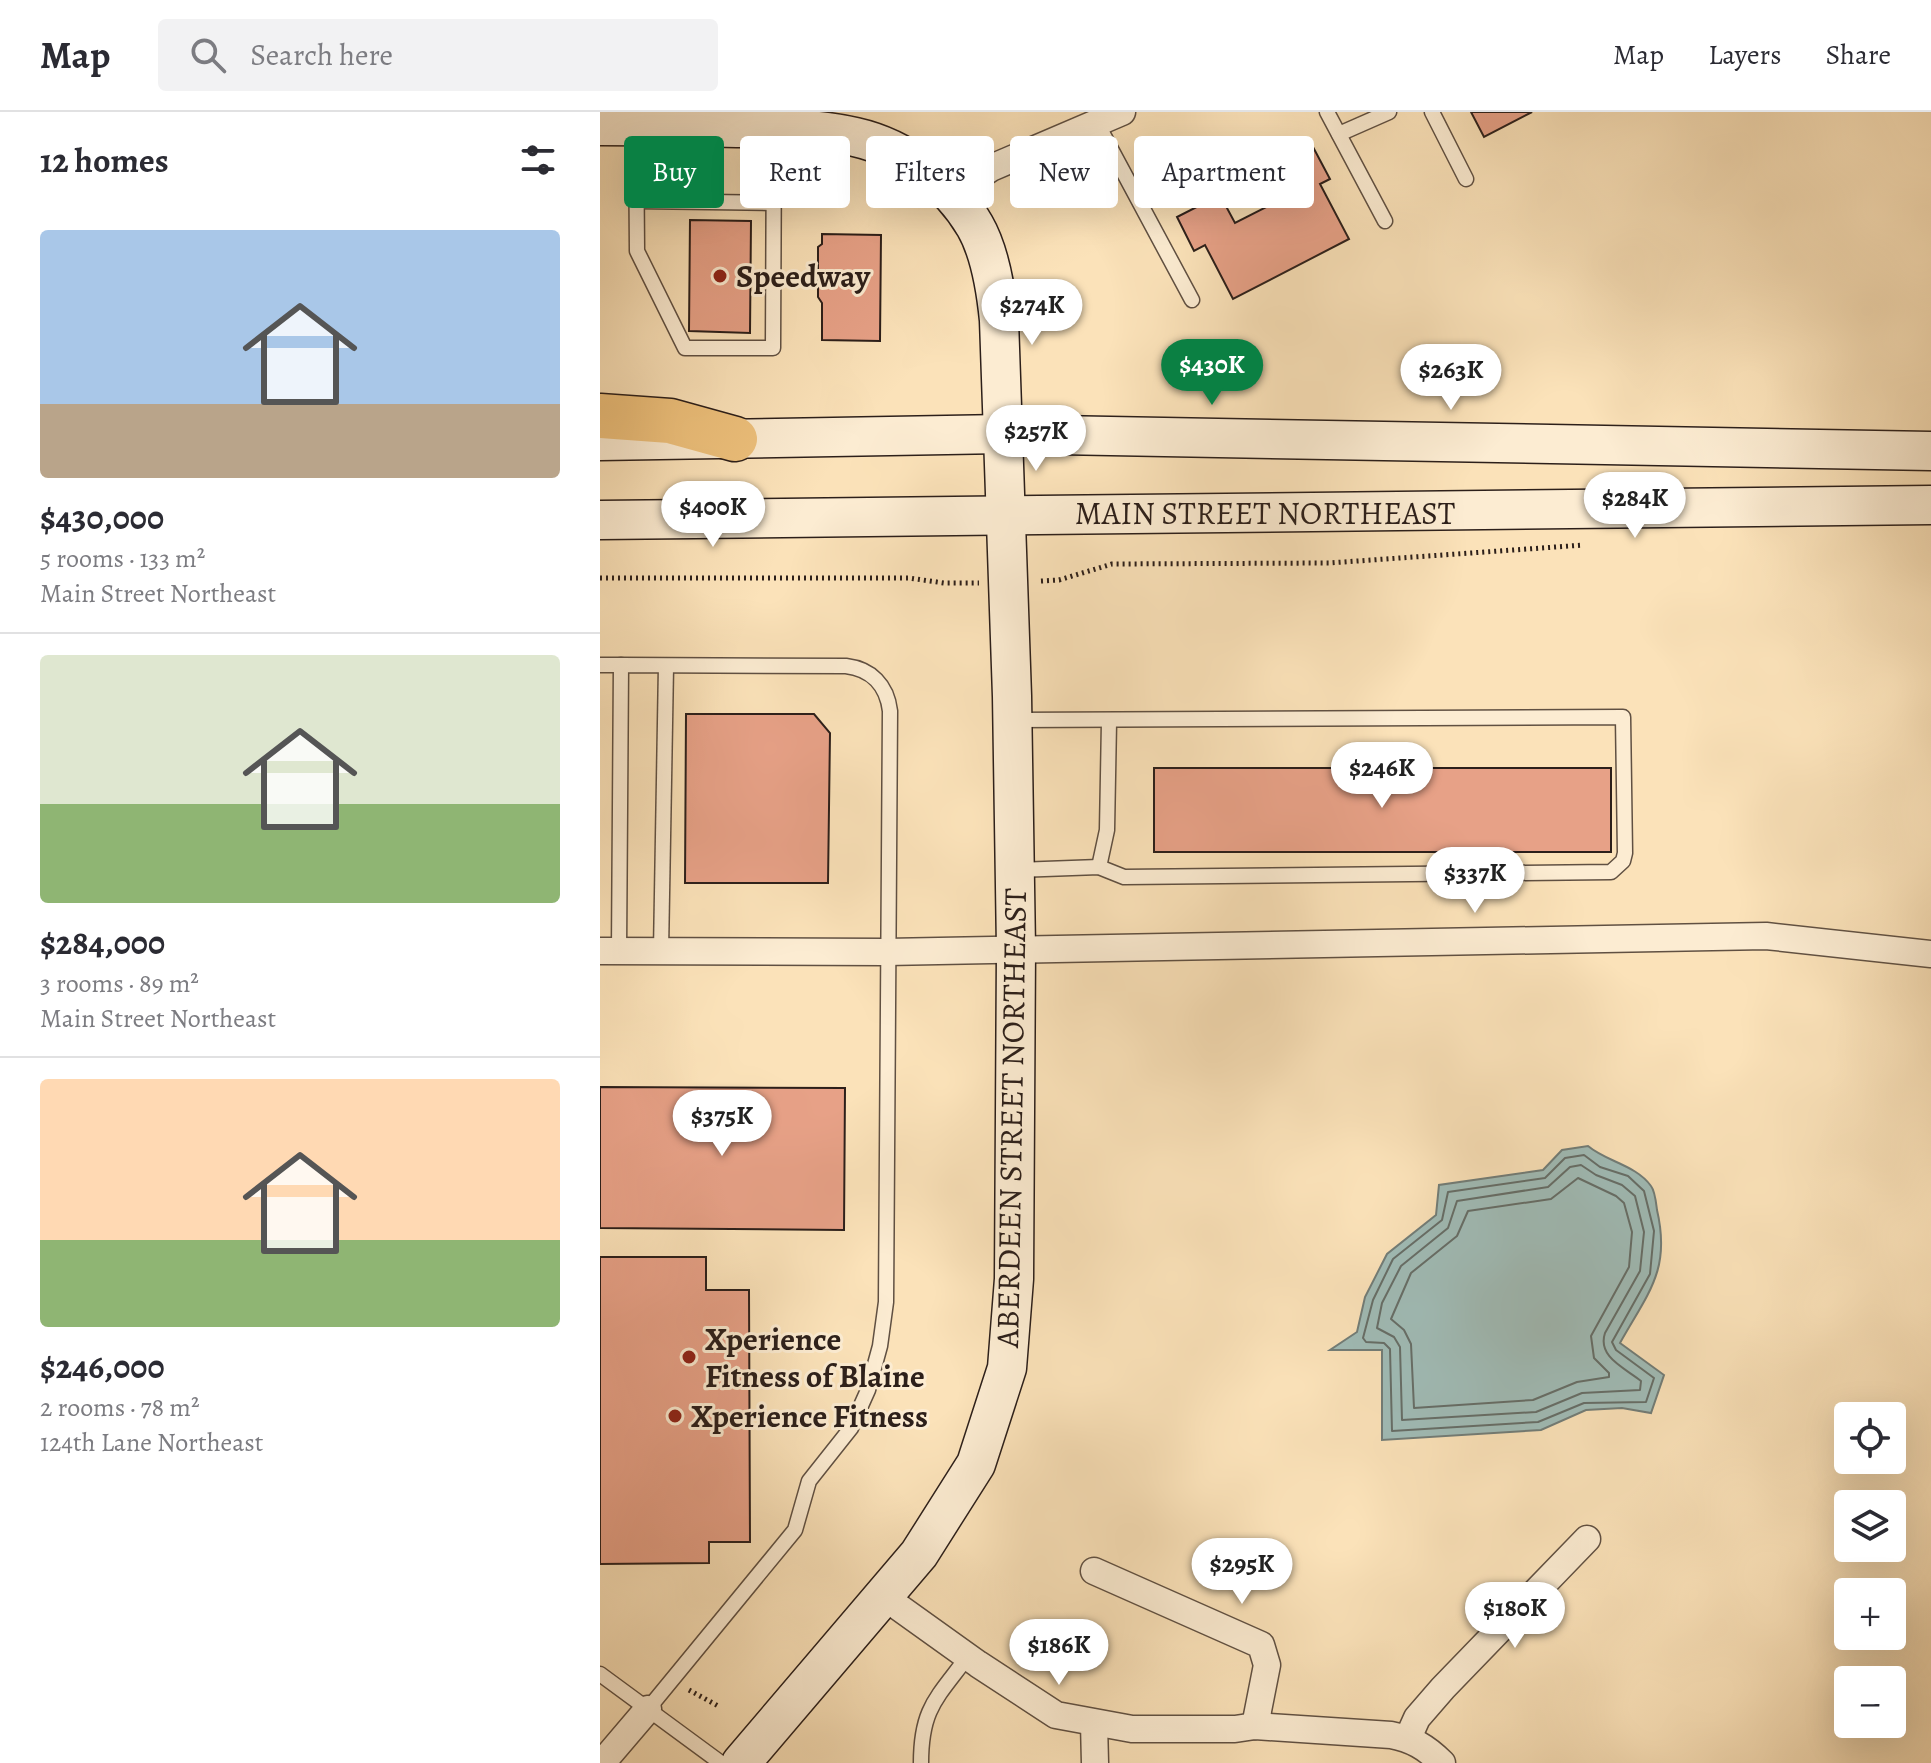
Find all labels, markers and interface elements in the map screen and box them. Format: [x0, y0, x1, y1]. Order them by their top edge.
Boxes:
search box [158, 19, 718, 91]
text: Map [40, 29, 110, 81]
icon: search [186, 33, 230, 77]
text: Search here [250, 35, 393, 75]
text: Map [1613, 36, 1664, 74]
text: Layers [1708, 36, 1781, 74]
text: Share [1825, 36, 1891, 74]
chip: Buy [624, 136, 724, 208]
chip: Rent [740, 136, 850, 208]
chip: Filters [866, 136, 994, 208]
chip: New [1010, 136, 1118, 208]
chip: Apartment [1134, 136, 1314, 208]
text: 12 homes [40, 137, 169, 184]
icon: filters [516, 138, 560, 182]
place label: Speedway [736, 254, 871, 298]
marker: Speedway [711, 267, 729, 285]
pin: $274K [976, 279, 1088, 347]
icon: home [228, 282, 372, 426]
text: $274K [999, 287, 1065, 322]
pin: $430K [1156, 339, 1268, 407]
pin: $263K [1395, 344, 1507, 412]
text: $430K [1179, 347, 1245, 382]
text: $263K [1418, 352, 1484, 387]
pin: $257K [980, 405, 1092, 473]
text: $257K [1004, 413, 1068, 448]
pin: $284K [1579, 472, 1691, 540]
text: $284K [1602, 480, 1668, 515]
pin: $400K [657, 481, 769, 549]
text: $400K [679, 489, 747, 524]
street label: MAIN STREET NORTHEAST [1075, 491, 1456, 535]
text: $430,000 [40, 494, 164, 541]
text: 5 rooms · 133 m² [40, 541, 205, 576]
text: Main Street Northeast [40, 576, 276, 611]
icon: home [228, 707, 372, 851]
pin: $246K [1326, 742, 1438, 810]
text: $246K [1349, 750, 1415, 785]
pin: $337K [1419, 847, 1531, 915]
text: $337K [1444, 855, 1506, 890]
street label: ABERDEEN STREET NORTHEAST [985, 887, 1037, 1349]
text: $284,000 [40, 919, 165, 966]
text: 3 rooms · 89 m² [40, 966, 199, 1001]
text: Main Street Northeast [40, 1001, 276, 1036]
pin: $375K [666, 1090, 778, 1158]
text: $375K [691, 1098, 753, 1133]
icon: home [228, 1131, 372, 1275]
place label: Xperience Fitness of Blaine [705, 1317, 925, 1398]
text: $246,000 [40, 1343, 165, 1390]
marker: Xperience Fitness of Blaine [680, 1348, 698, 1366]
text: 2 rooms · 78 m² [40, 1390, 199, 1425]
place label: Xperience Fitness [691, 1394, 928, 1438]
map controls [1834, 1402, 1906, 1738]
button: locate [1834, 1402, 1906, 1474]
marker: Xperience Fitness [666, 1407, 684, 1425]
text: 124th Lane Northeast [40, 1425, 263, 1460]
button: layers [1834, 1490, 1906, 1562]
pin: $295K [1186, 1538, 1298, 1606]
text: $295K [1210, 1546, 1274, 1581]
button: + [1834, 1578, 1906, 1650]
pin: $180K [1459, 1582, 1571, 1650]
text: $180K [1483, 1590, 1547, 1625]
pin: $186K [1003, 1619, 1115, 1687]
text: $186K [1027, 1627, 1091, 1662]
button: − [1834, 1666, 1906, 1738]

